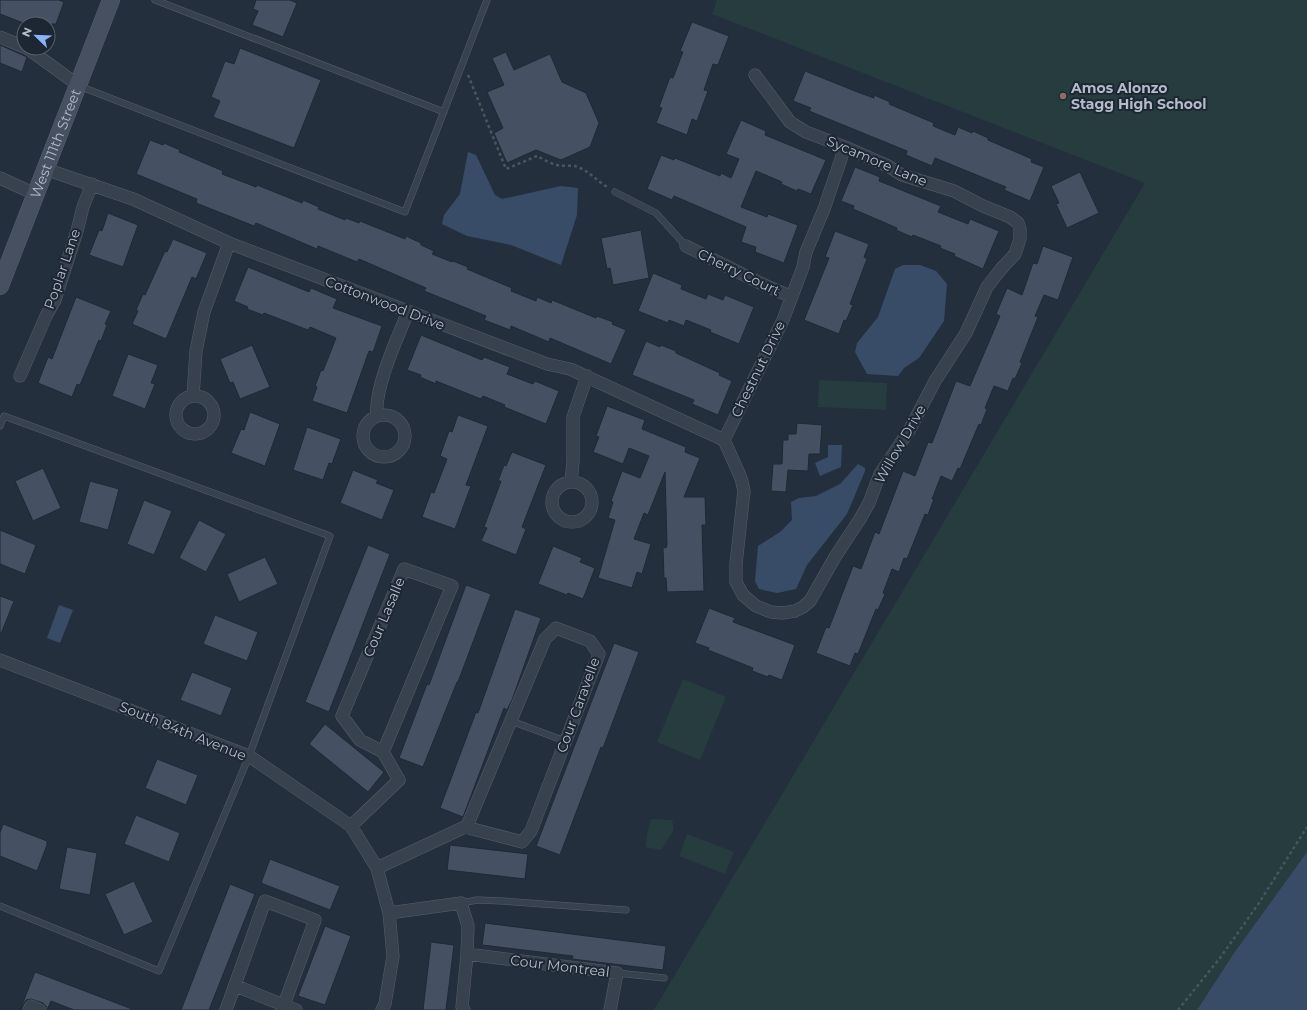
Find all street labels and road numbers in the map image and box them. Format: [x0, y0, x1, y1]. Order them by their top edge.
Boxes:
street label: West 111th Street [26, 86, 85, 201]
street label: Sycamore Lane [824, 132, 930, 190]
street label: Poplar Lane [40, 226, 84, 312]
street label: Cherry Court [695, 244, 783, 300]
street label: Cottonwood Drive [323, 272, 447, 334]
street label: Chestnut Drive [727, 318, 789, 420]
street label: Willow Drive [870, 401, 930, 487]
street label: Cour Lasalle [359, 575, 409, 659]
street label: Cour Caravelle [552, 655, 604, 755]
street label: South 84th Avenue [117, 697, 249, 765]
street label: Cour Montreal [509, 951, 611, 981]

